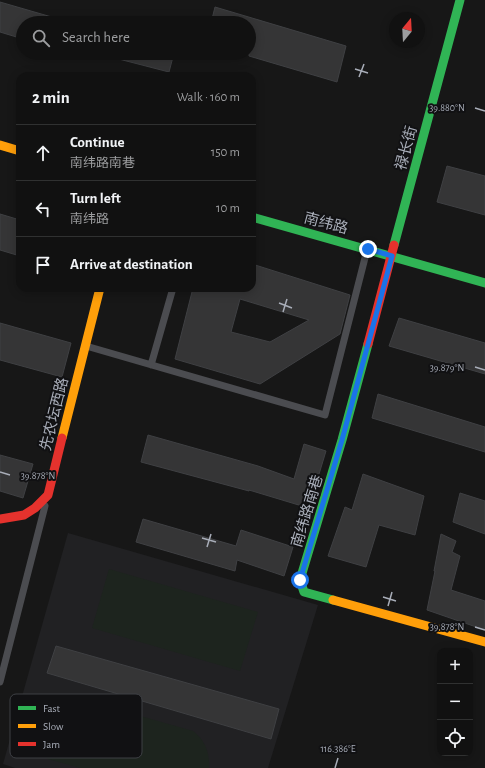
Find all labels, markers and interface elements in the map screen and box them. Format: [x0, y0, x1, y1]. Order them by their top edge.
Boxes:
north arrow [389, 12, 425, 48]
search box [16, 16, 256, 60]
icon: search [30, 27, 52, 49]
text: Search here [62, 30, 130, 45]
text: 2 min [32, 89, 70, 106]
text: Walk · 160 m [177, 91, 240, 104]
text: 39.880°N [429, 103, 465, 113]
street label: 禄长街 [392, 124, 420, 172]
text: Continue [70, 135, 125, 150]
icon: ahead [32, 142, 54, 164]
text: 150 m [211, 146, 240, 159]
text: 南纬路南巷 [70, 157, 135, 170]
text: Turn left [70, 191, 121, 206]
icon: left [32, 198, 54, 220]
text: 10 m [216, 202, 240, 215]
street label: 南纬路 [302, 209, 350, 237]
text: 南纬路 [70, 213, 109, 226]
route end [359, 240, 377, 258]
icon: arrive [32, 254, 54, 276]
text: Arrive at destination [70, 257, 193, 272]
text: 39.879°N [430, 363, 464, 373]
street label: 先农坛西路 [37, 376, 71, 452]
text: 39.878°N [21, 471, 55, 481]
street label: 南纬路南巷 [288, 473, 326, 549]
route start [291, 571, 309, 589]
text: 39.878°N [430, 622, 464, 632]
map controls [437, 648, 473, 756]
button: + [437, 648, 473, 684]
button: − [437, 684, 473, 720]
legend [10, 694, 142, 758]
text: Fast [43, 703, 61, 714]
button: locate [437, 720, 473, 756]
text: Slow [43, 721, 64, 732]
text: Jam [43, 739, 60, 750]
text: 116.386°E [320, 744, 356, 754]

